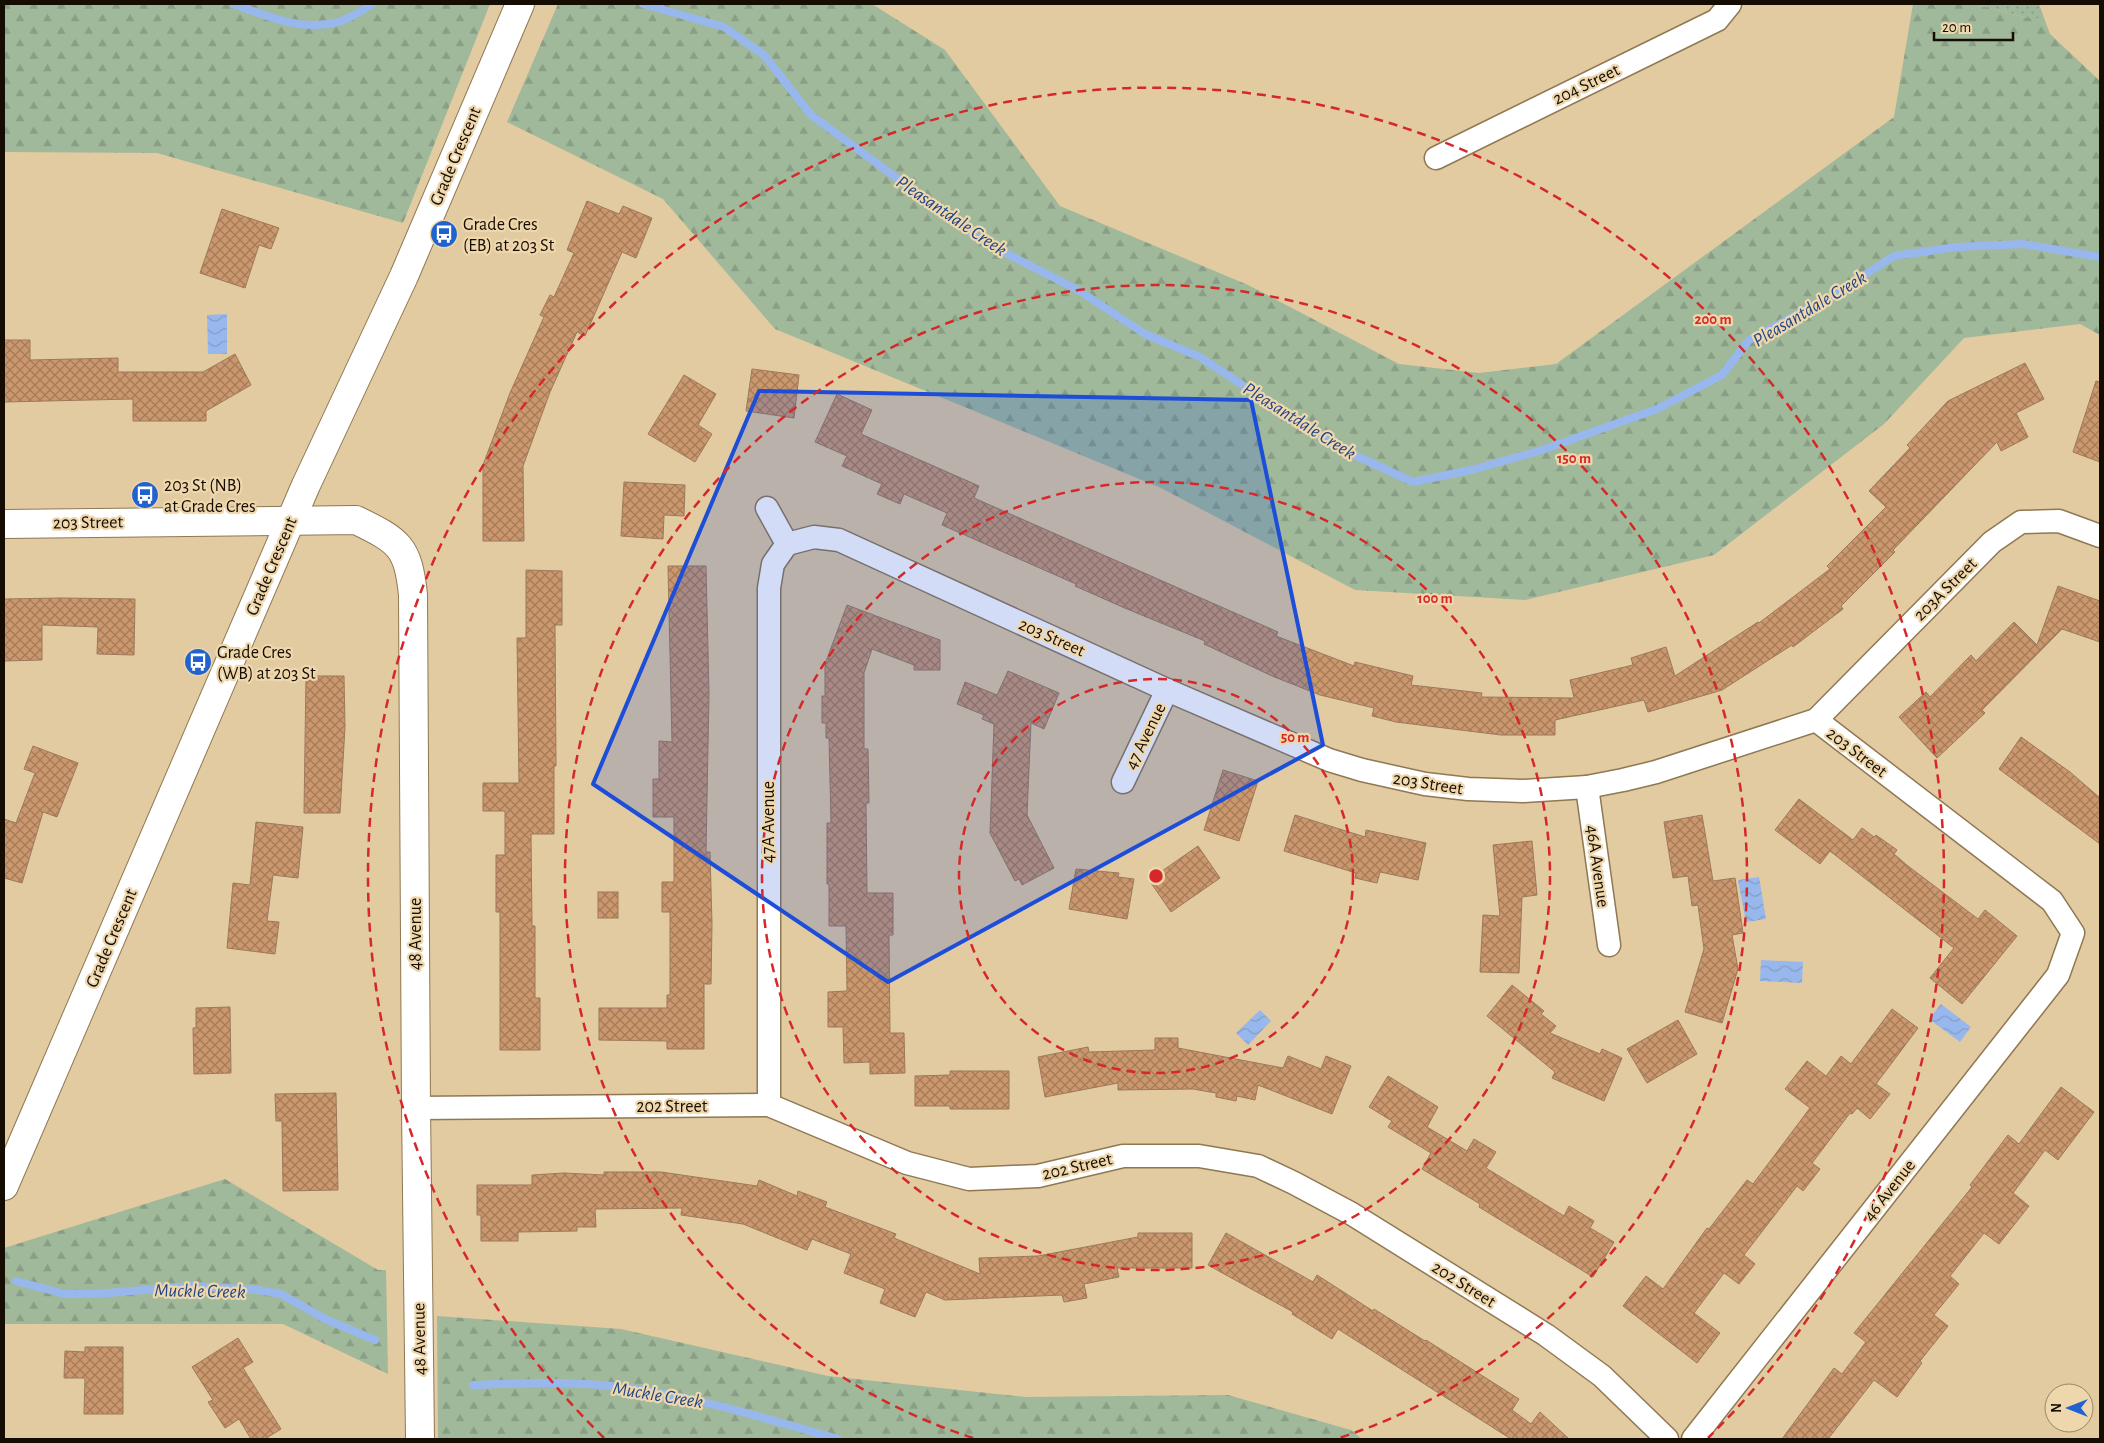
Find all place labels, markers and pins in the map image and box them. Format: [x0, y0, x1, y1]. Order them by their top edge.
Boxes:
place label: Grade Cres (EB) at 203 St [463, 216, 555, 255]
bus stop icon: Grade Cres (EB) at 203 St [429, 219, 459, 249]
place label: 203 St (NB) at Grade Cres [164, 477, 256, 516]
bus stop icon: 203 St (NB) at Grade Cres [130, 480, 160, 510]
place label: Grade Cres (WB) at 203 St [217, 644, 316, 683]
bus stop icon: Grade Cres (WB) at 203 St [183, 647, 213, 677]
centre of rings [1147, 867, 1165, 885]

